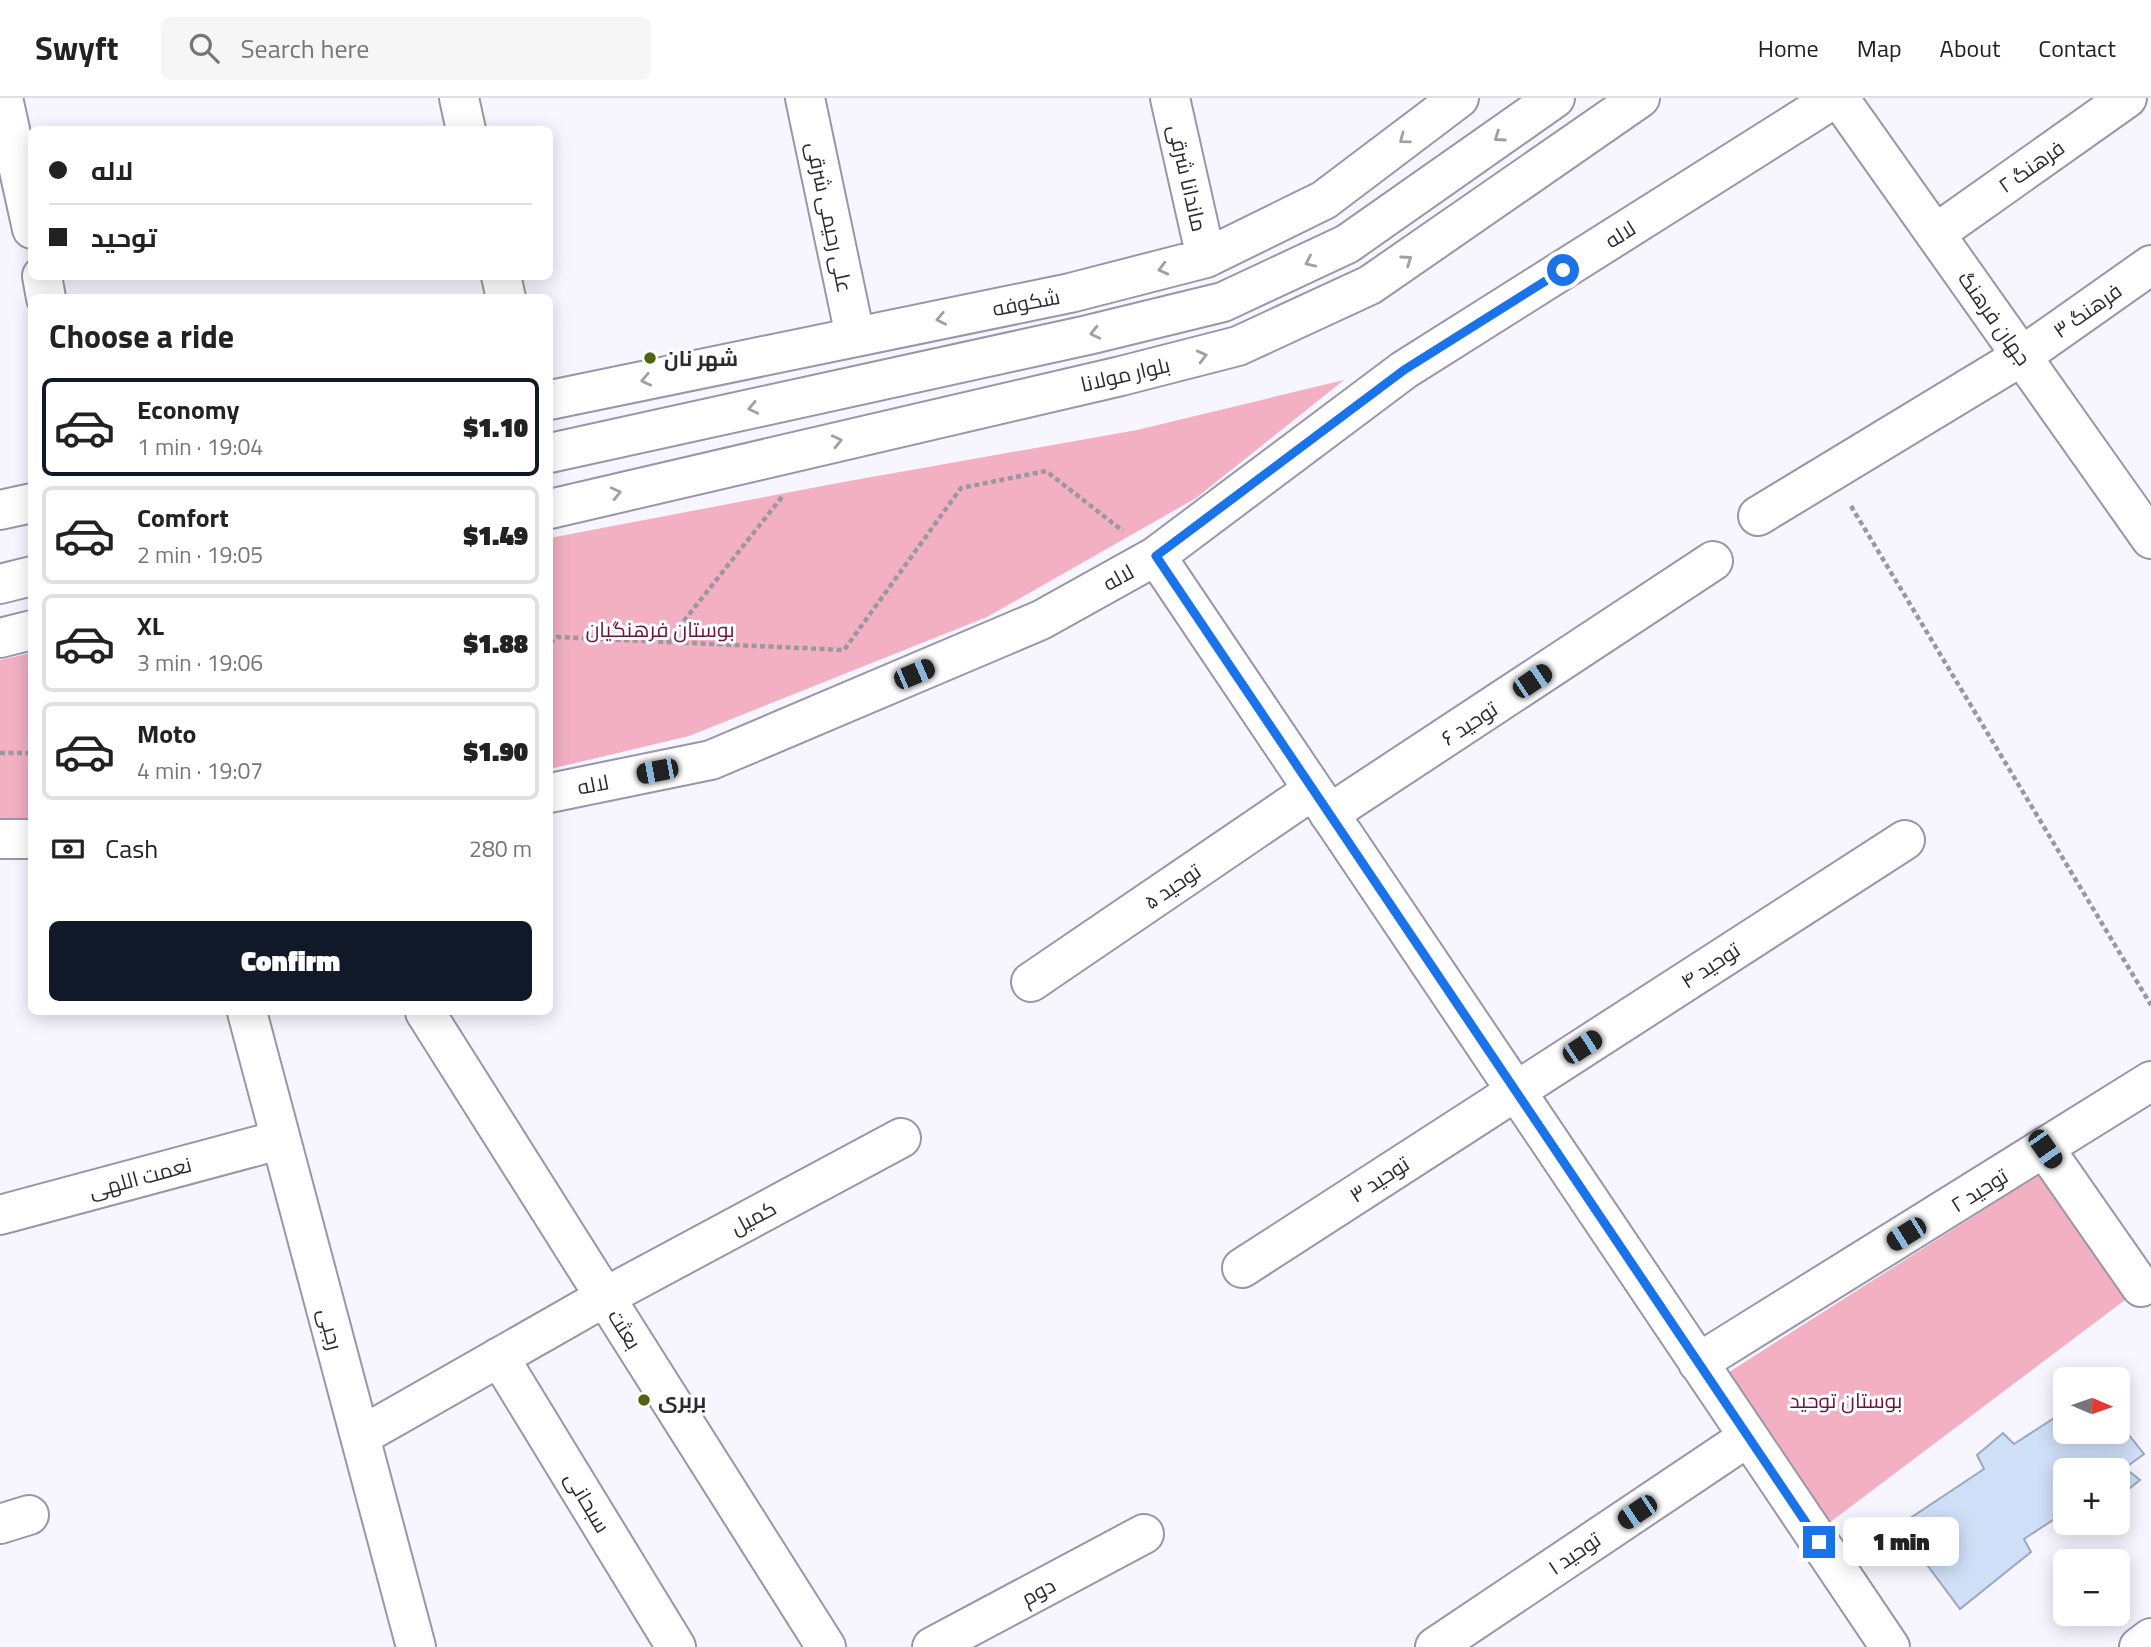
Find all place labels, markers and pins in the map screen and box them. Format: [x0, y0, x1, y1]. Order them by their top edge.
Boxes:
place label: شهر نان [664, 342, 738, 374]
marker: شهر نان [642, 350, 658, 366]
place label: بربری [658, 1384, 706, 1416]
marker: بربری [636, 1392, 652, 1408]

